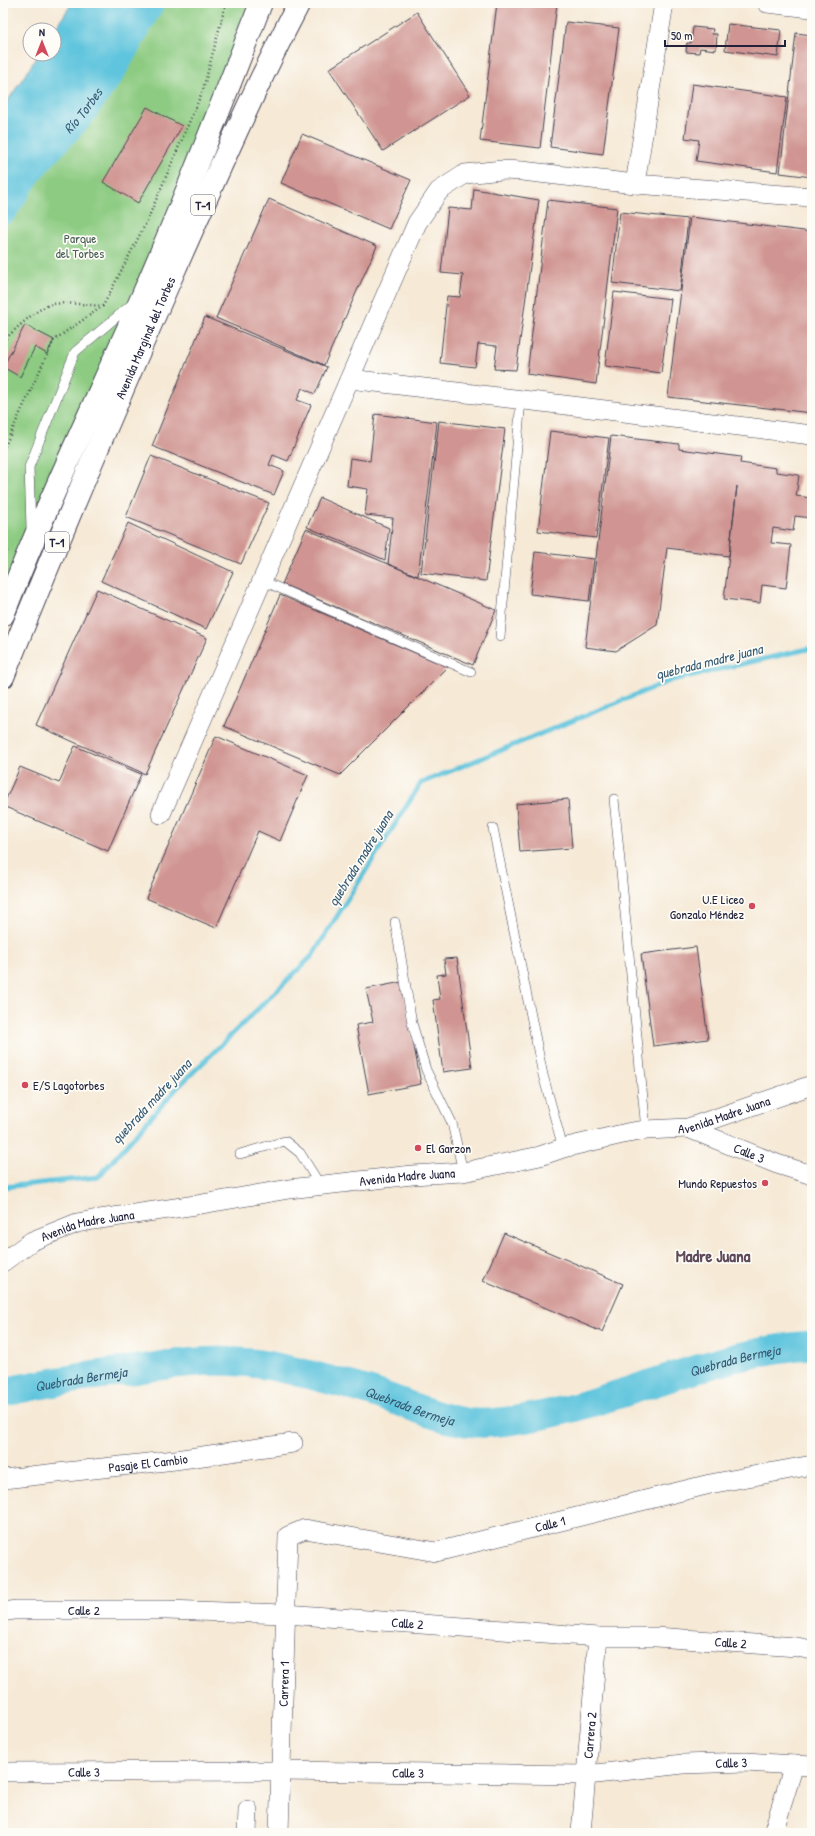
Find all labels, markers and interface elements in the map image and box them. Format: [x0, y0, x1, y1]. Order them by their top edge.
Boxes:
north arrow [22, 22, 62, 62]
scale bar [665, 22, 785, 48]
text: N [39, 25, 45, 39]
text: 50 m [671, 27, 692, 44]
water label: Río Torbes [59, 82, 107, 137]
road number: T-1 [191, 195, 215, 215]
park label: Parque del Torbes [56, 229, 104, 262]
street label: Avenida Marginal del Torbes [111, 274, 180, 402]
road number: T-1 [45, 532, 69, 552]
water label: quebrada madre juana [654, 638, 766, 684]
water label: quebrada madre juana [323, 805, 399, 910]
place label: U.E Liceo Gonzalo Méndez [670, 890, 744, 923]
marker: U.E Liceo Gonzalo Méndez [747, 901, 757, 911]
water label: quebrada madre juana [107, 1053, 197, 1148]
place label: E/S Lagotorbes [33, 1076, 104, 1094]
marker: E/S Lagotorbes [20, 1080, 30, 1090]
street label: Avenida Madre Juana [678, 1091, 772, 1137]
street label: Calle 3 [731, 1138, 767, 1167]
place label: El Garzon [426, 1139, 471, 1157]
marker: El Garzon [413, 1143, 423, 1153]
street label: Avenida Madre Juana [359, 1163, 456, 1190]
place label: Mundo Repuestos [678, 1174, 757, 1192]
marker: Mundo Repuestos [760, 1178, 770, 1188]
street label: Avenida Madre Juana [38, 1205, 135, 1246]
district label: Madre Juana [676, 1244, 751, 1267]
water label: Quebrada Bermeja [687, 1339, 783, 1380]
water label: Quebrada Bermeja [33, 1361, 130, 1395]
water label: Quebrada Bermeja [363, 1381, 458, 1429]
street label: Pasaje El Cambio [108, 1449, 189, 1476]
street label: Calle 1 [533, 1511, 567, 1536]
street label: Calle 2 [68, 1601, 100, 1619]
street label: Calle 2 [391, 1613, 424, 1633]
street label: Calle 2 [714, 1632, 747, 1652]
street label: Carrera 1 [274, 1661, 293, 1707]
street label: Carrera 2 [578, 1711, 600, 1759]
street label: Calle 3 [715, 1753, 748, 1772]
street label: Calle 3 [68, 1763, 100, 1781]
street label: Calle 3 [392, 1763, 424, 1782]

